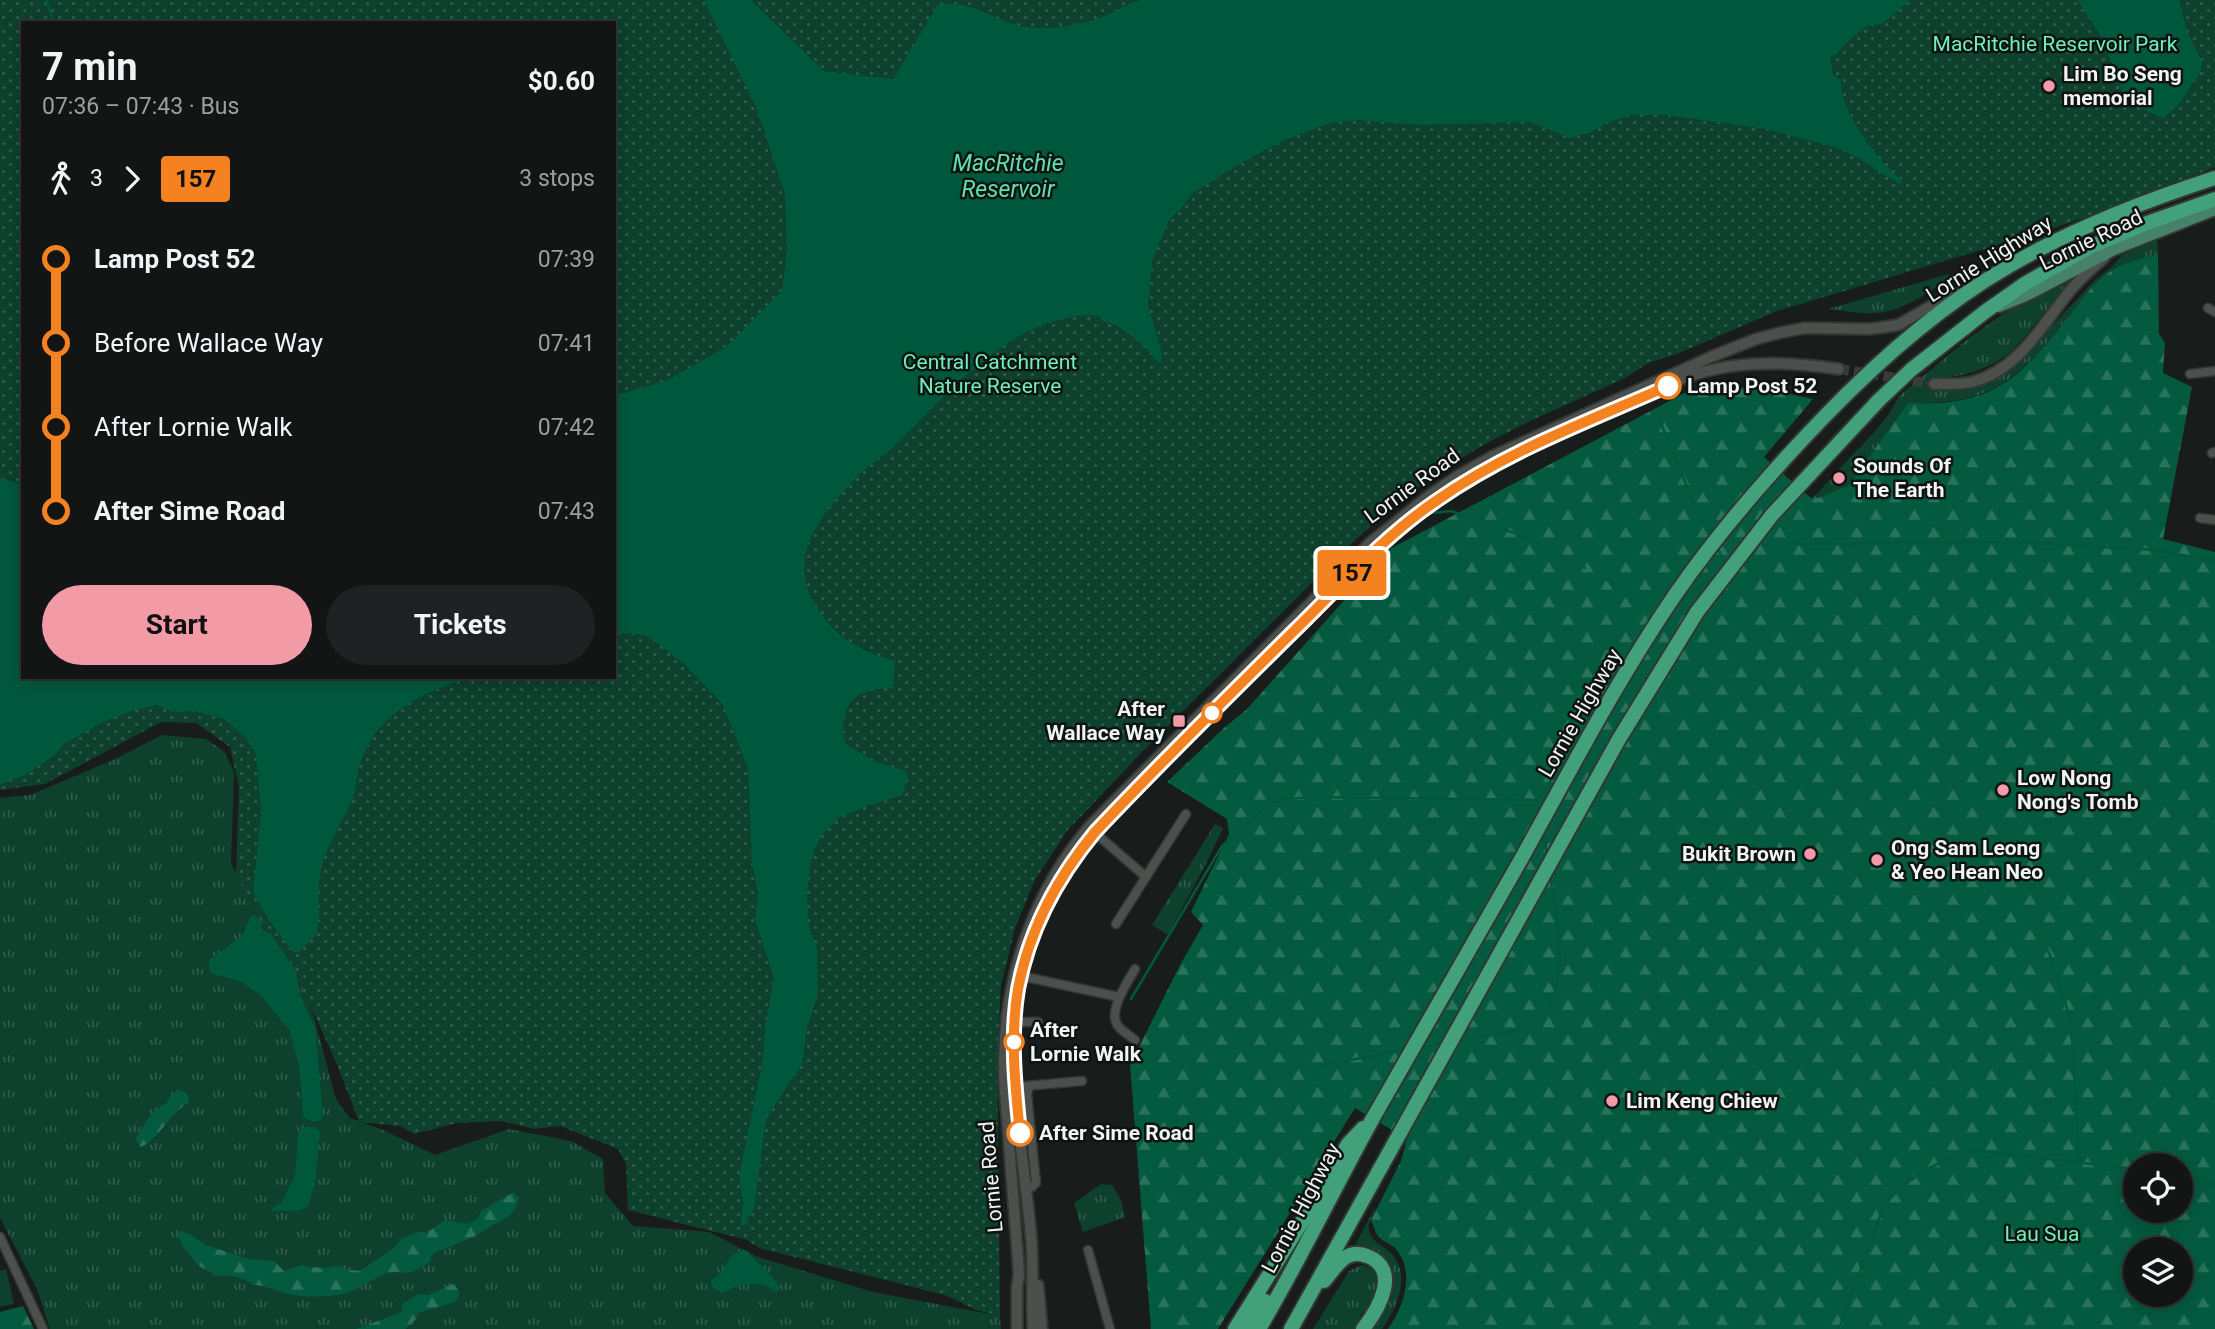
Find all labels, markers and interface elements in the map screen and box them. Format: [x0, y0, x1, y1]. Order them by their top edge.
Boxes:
park label: MacRitchie Reservoir Park [1933, 32, 2178, 56]
text: 7 min [42, 45, 138, 89]
place label: Lim Bo Seng memorial [2063, 62, 2182, 110]
text: $0.60 [528, 66, 595, 96]
marker: Lim Bo Seng memorial [2041, 78, 2057, 94]
text: 07:36 – 07:43 · Bus [42, 93, 239, 120]
water label: MacRitchie Reservoir [953, 150, 1064, 203]
icon: walk [42, 160, 80, 198]
icon: forward [113, 160, 151, 198]
text: 3 [90, 165, 103, 192]
text: 157 [175, 165, 216, 193]
text: 3 stops [519, 165, 595, 192]
street label: Lornie Road [2036, 205, 2146, 275]
street label: Lornie Highway [1922, 211, 2056, 307]
text: Lamp Post 52 [94, 244, 255, 274]
text: 07:39 [538, 246, 595, 273]
text: Before Wallace Way [94, 328, 323, 358]
text: 07:41 [538, 330, 595, 357]
park label: Central Catchment Nature Reserve [903, 350, 1077, 398]
marker: Lamp Post 52 [1655, 373, 1681, 399]
place label: Lamp Post 52 [1687, 374, 1817, 398]
text: After Lornie Walk [94, 412, 292, 442]
text: 07:42 [538, 414, 595, 441]
street label: Lornie Road [1360, 443, 1464, 529]
place label: Sounds Of The Earth [1853, 454, 1952, 502]
marker: Sounds Of The Earth [1831, 470, 1847, 486]
text: After Sime Road [94, 496, 285, 526]
text: 07:43 [538, 498, 595, 525]
line badge: 157 [1312, 550, 1392, 596]
text: 157 [1331, 559, 1373, 587]
button: Start [42, 585, 312, 665]
button: Tickets [326, 585, 595, 665]
street label: Lornie Highway [1534, 645, 1626, 781]
place label: After Wallace Way [1046, 697, 1165, 745]
unlabelled marker [1202, 703, 1222, 723]
marker: After Wallace Way [1171, 713, 1187, 729]
place label: Low Nong Nong's Tomb [2017, 766, 2139, 814]
marker: Low Nong Nong's Tomb [1995, 782, 2011, 798]
place label: Ong Sam Leong & Yeo Hean Neo [1891, 836, 2043, 884]
place label: Bukit Brown [1682, 842, 1796, 866]
marker: Bukit Brown [1802, 846, 1818, 862]
marker: Ong Sam Leong & Yeo Hean Neo [1869, 852, 1885, 868]
place label: After Lornie Walk [1030, 1018, 1142, 1066]
marker: After Lornie Walk [1004, 1032, 1024, 1052]
place label: Lim Keng Chiew [1626, 1089, 1778, 1113]
marker: Lim Keng Chiew [1604, 1093, 1620, 1109]
street label: Lornie Road [974, 1120, 1008, 1234]
marker: After Sime Road [1007, 1120, 1033, 1146]
place label: After Sime Road [1039, 1121, 1194, 1145]
street label: Lornie Highway [1257, 1139, 1345, 1277]
map controls [2123, 1153, 2193, 1307]
button: locate [2123, 1153, 2193, 1223]
park label: Lau Sua [2005, 1222, 2080, 1246]
button: layers [2123, 1237, 2193, 1307]

